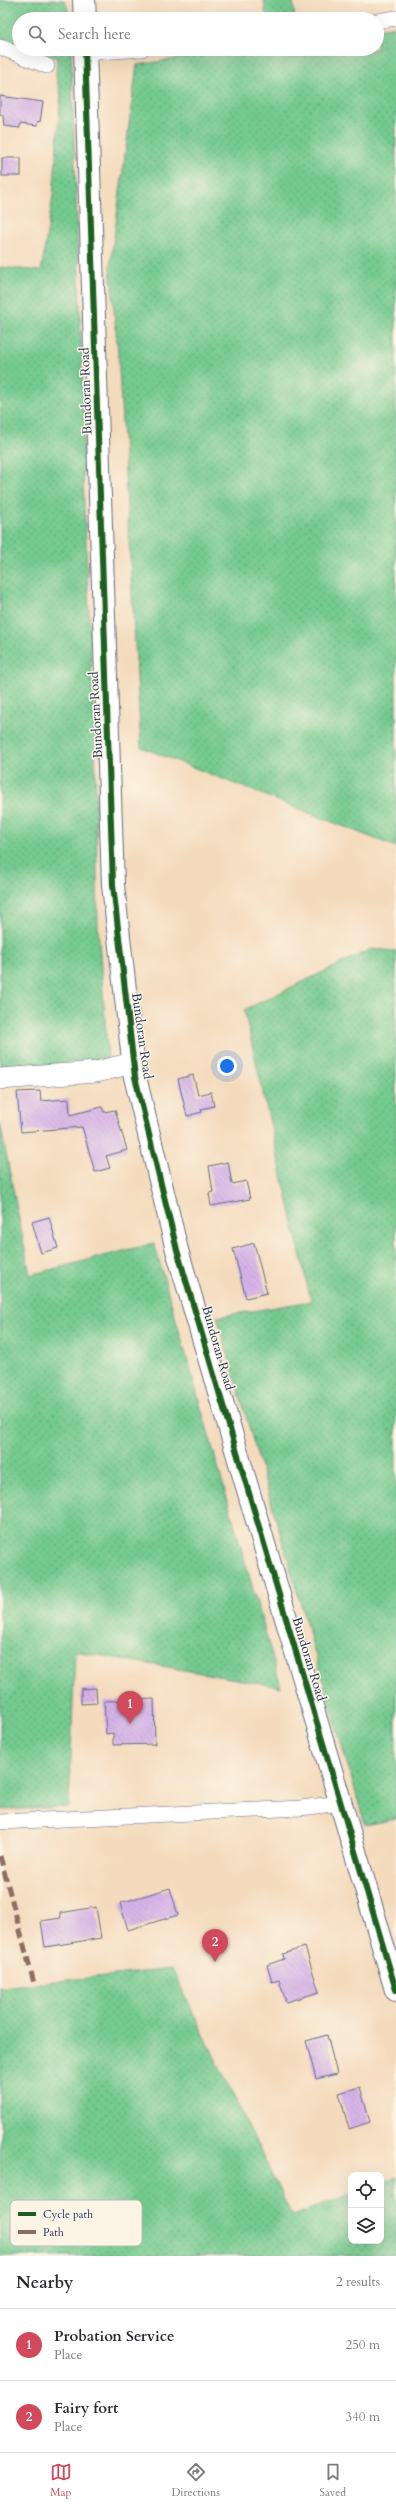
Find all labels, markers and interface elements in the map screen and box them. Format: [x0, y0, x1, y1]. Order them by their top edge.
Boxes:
search box [12, 12, 384, 56]
icon: search [26, 23, 48, 45]
text: Search here [58, 24, 131, 44]
street label: Bundoran Road [75, 347, 97, 435]
street label: Bundoran Road [85, 671, 107, 759]
street label: Bundoran Road [127, 992, 157, 1080]
your location [217, 1056, 237, 1076]
street label: Bundoran Road [197, 1304, 239, 1392]
street label: Bundoran Road [288, 1615, 330, 1703]
pin: 1 [117, 1691, 143, 1724]
pin: 2 [202, 1929, 228, 1962]
map controls [348, 2172, 384, 2244]
button: locate [348, 2172, 384, 2208]
legend [10, 2200, 142, 2246]
text: Cycle path [43, 2207, 93, 2222]
button: layers [348, 2208, 384, 2244]
text: Path [43, 2225, 64, 2240]
text: Nearby [16, 2271, 73, 2294]
text: 2 results [336, 2273, 380, 2291]
text: Probation Service [54, 2326, 174, 2346]
text: 1 [26, 2336, 32, 2354]
text: 250 m [346, 2336, 380, 2354]
text: Place [54, 2346, 82, 2364]
text: Fairy fort [54, 2398, 118, 2418]
text: 2 [26, 2408, 32, 2426]
text: 340 m [346, 2408, 380, 2426]
text: Place [54, 2418, 82, 2436]
tab: Map [50, 2461, 72, 2500]
tab: Directions [171, 2461, 220, 2500]
tab: Saved [320, 2461, 346, 2500]

